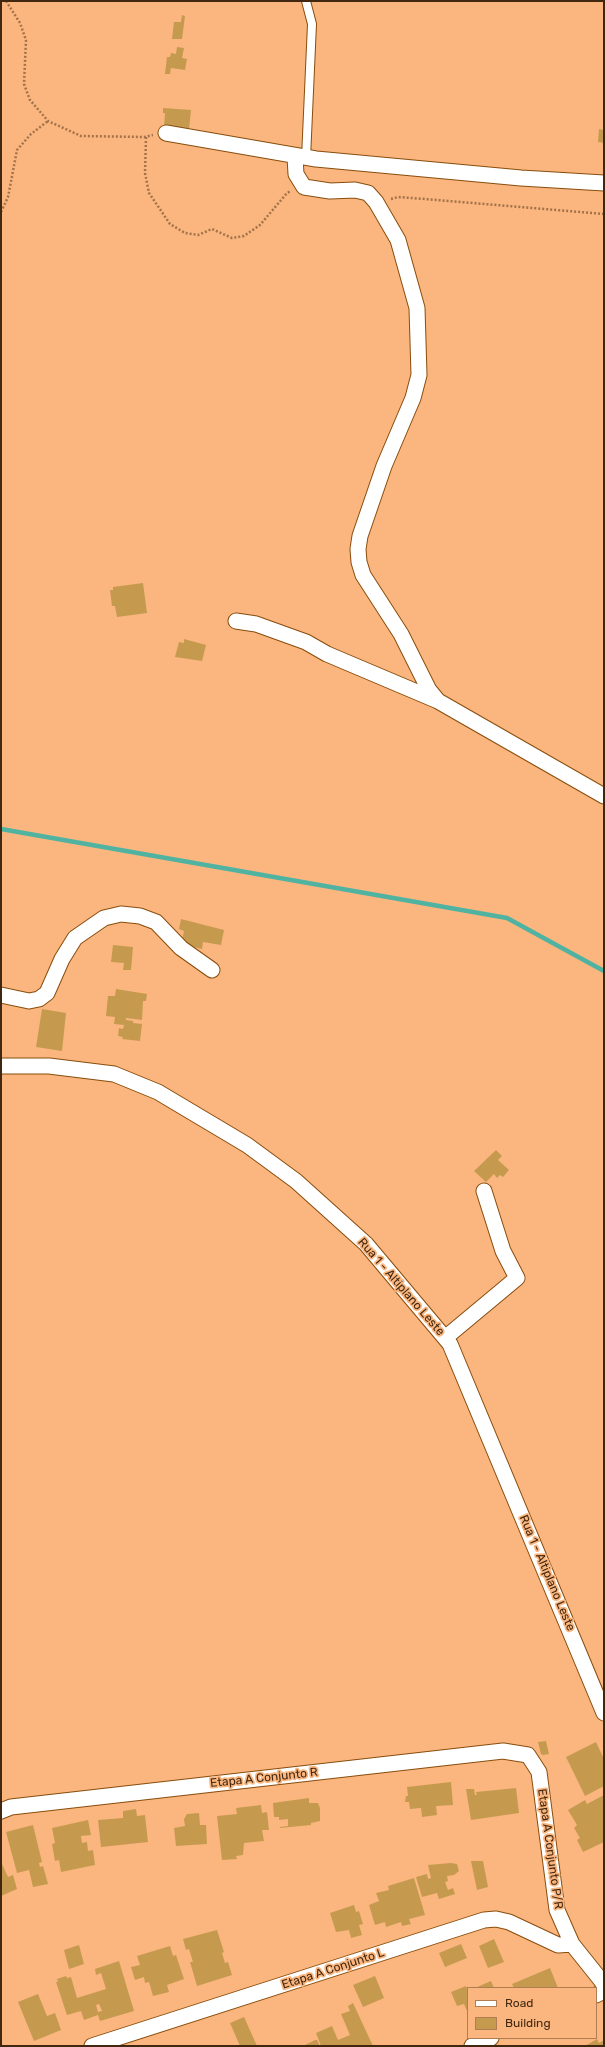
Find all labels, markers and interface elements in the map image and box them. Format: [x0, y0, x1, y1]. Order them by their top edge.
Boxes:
street label: Rua 1 - Altiplano Leste [355, 1235, 447, 1339]
street label: Rua 1 - Altiplano Leste [516, 1513, 578, 1633]
street label: Etapa A Conjunto R [209, 1765, 319, 1791]
street label: Etapa A Conjunto P/R [534, 1788, 566, 1910]
street label: Etapa A Conjunto L [280, 1946, 386, 1992]
legend [467, 1987, 597, 2039]
text: Road [505, 1996, 533, 2010]
text: Building [505, 2016, 551, 2030]

